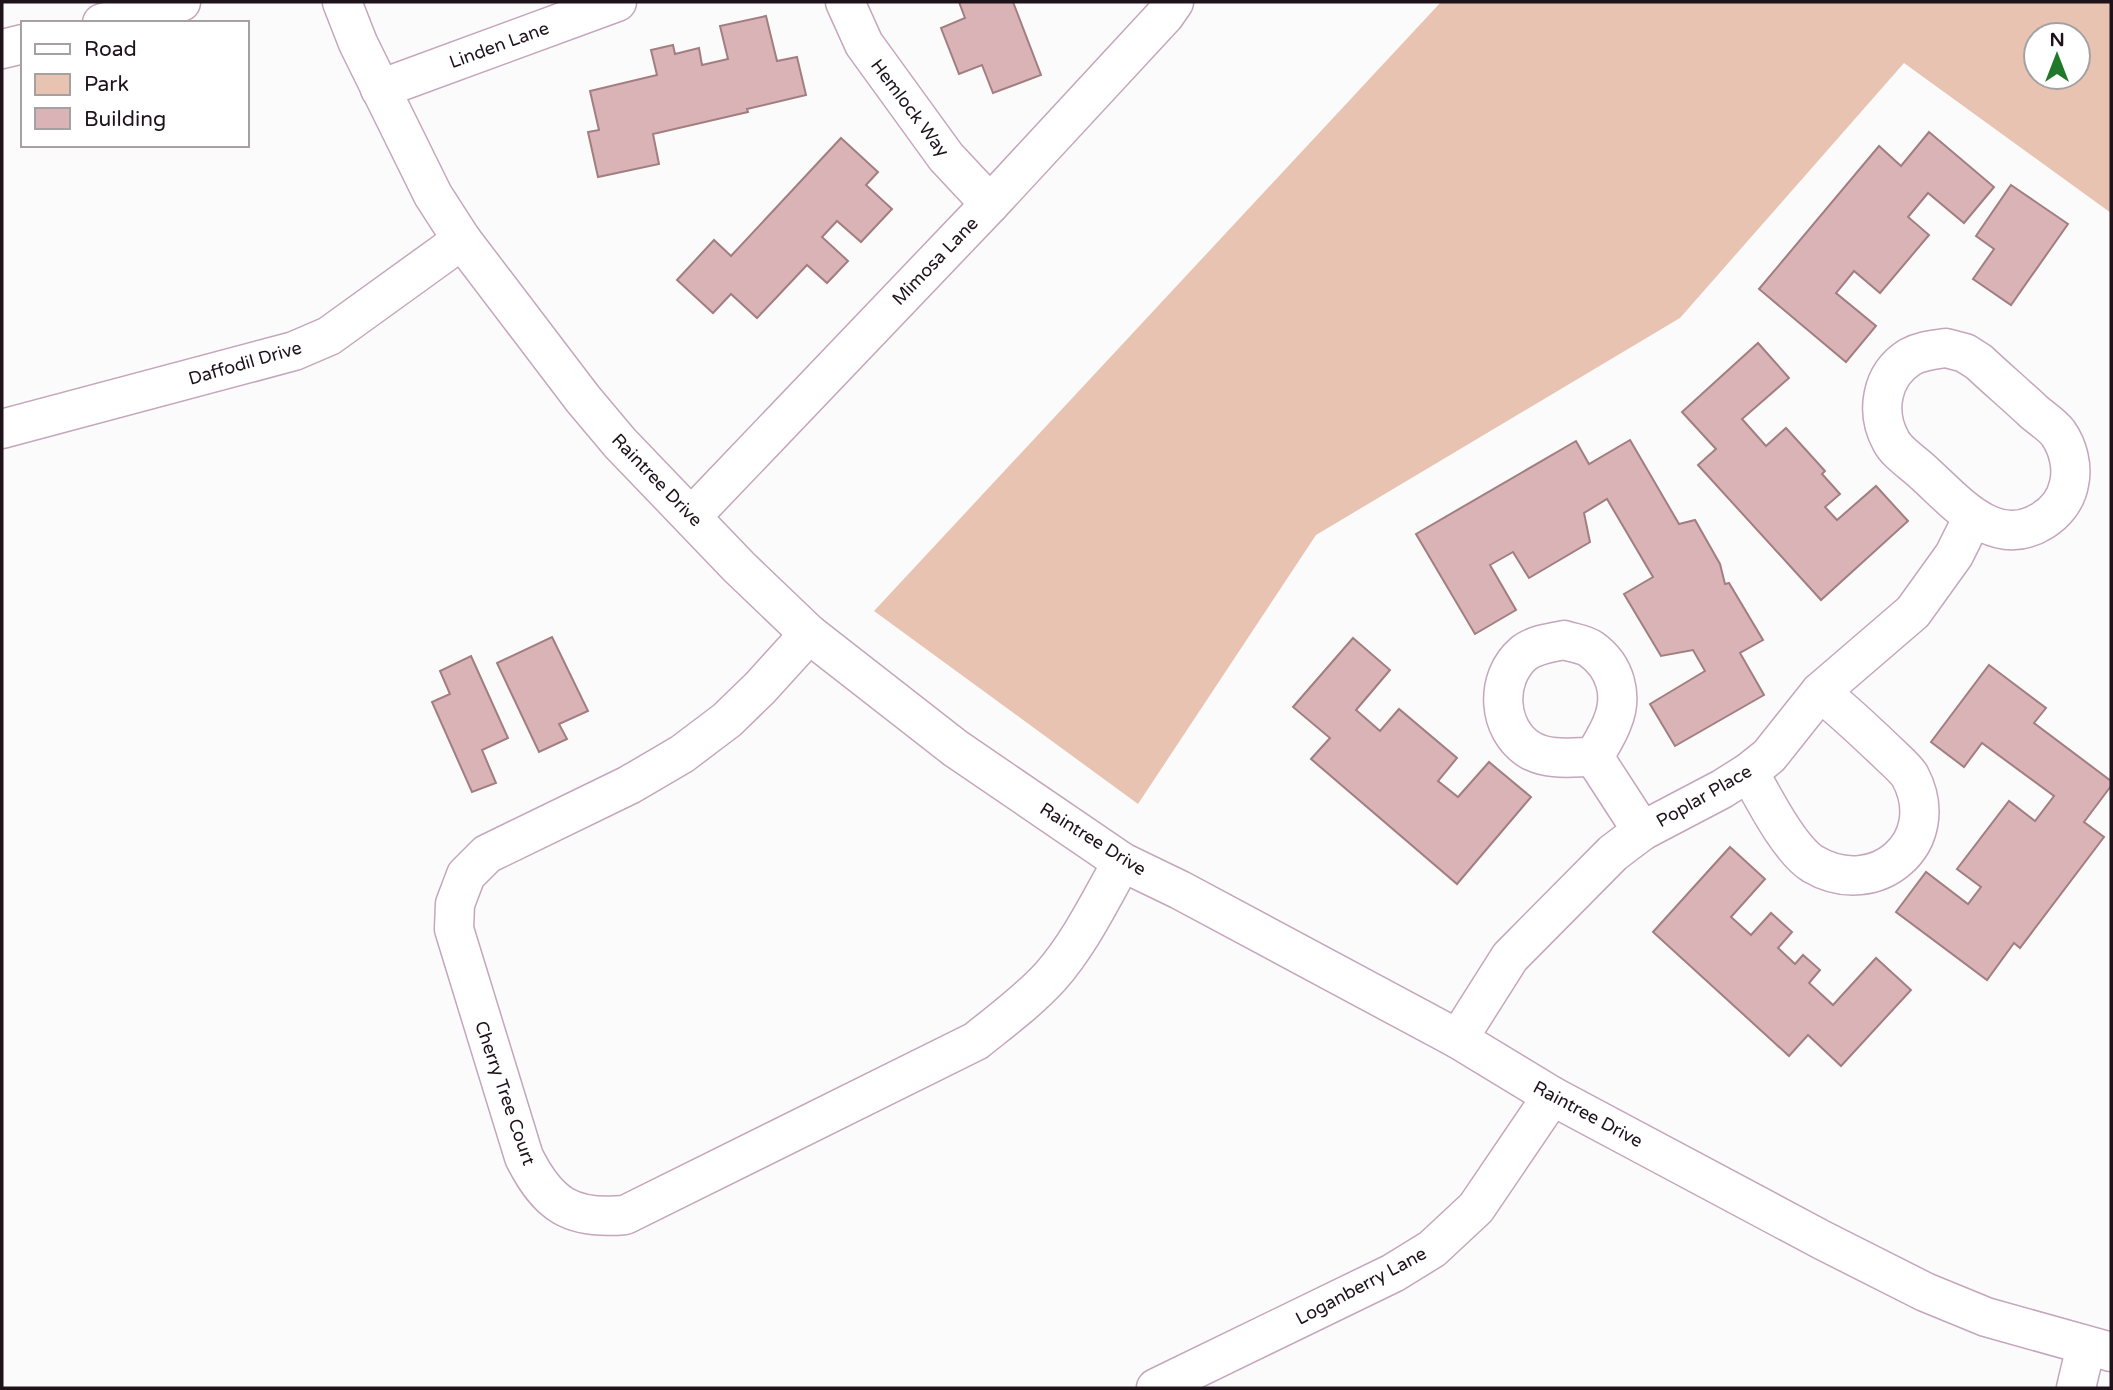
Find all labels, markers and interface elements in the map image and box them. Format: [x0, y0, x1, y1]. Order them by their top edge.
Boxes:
street label: Linden Lane [446, 17, 552, 73]
legend [21, 21, 248, 147]
north arrow [2022, 21, 2092, 91]
text: N [2049, 29, 2065, 51]
text: Road [84, 37, 137, 62]
street label: Hemlock Way [866, 55, 954, 161]
text: Park [84, 72, 129, 97]
text: Building [84, 107, 166, 132]
street label: Mimosa Lane [887, 212, 983, 310]
street label: Daffodil Drive [186, 336, 304, 390]
street label: Raintree Drive [607, 429, 707, 531]
street label: Poplar Place [1652, 760, 1756, 832]
street label: Raintree Drive [1036, 798, 1150, 880]
street label: Cherry Tree Court [470, 1018, 540, 1168]
street label: Raintree Drive [1529, 1076, 1647, 1152]
street label: Loganberry Lane [1292, 1242, 1430, 1330]

